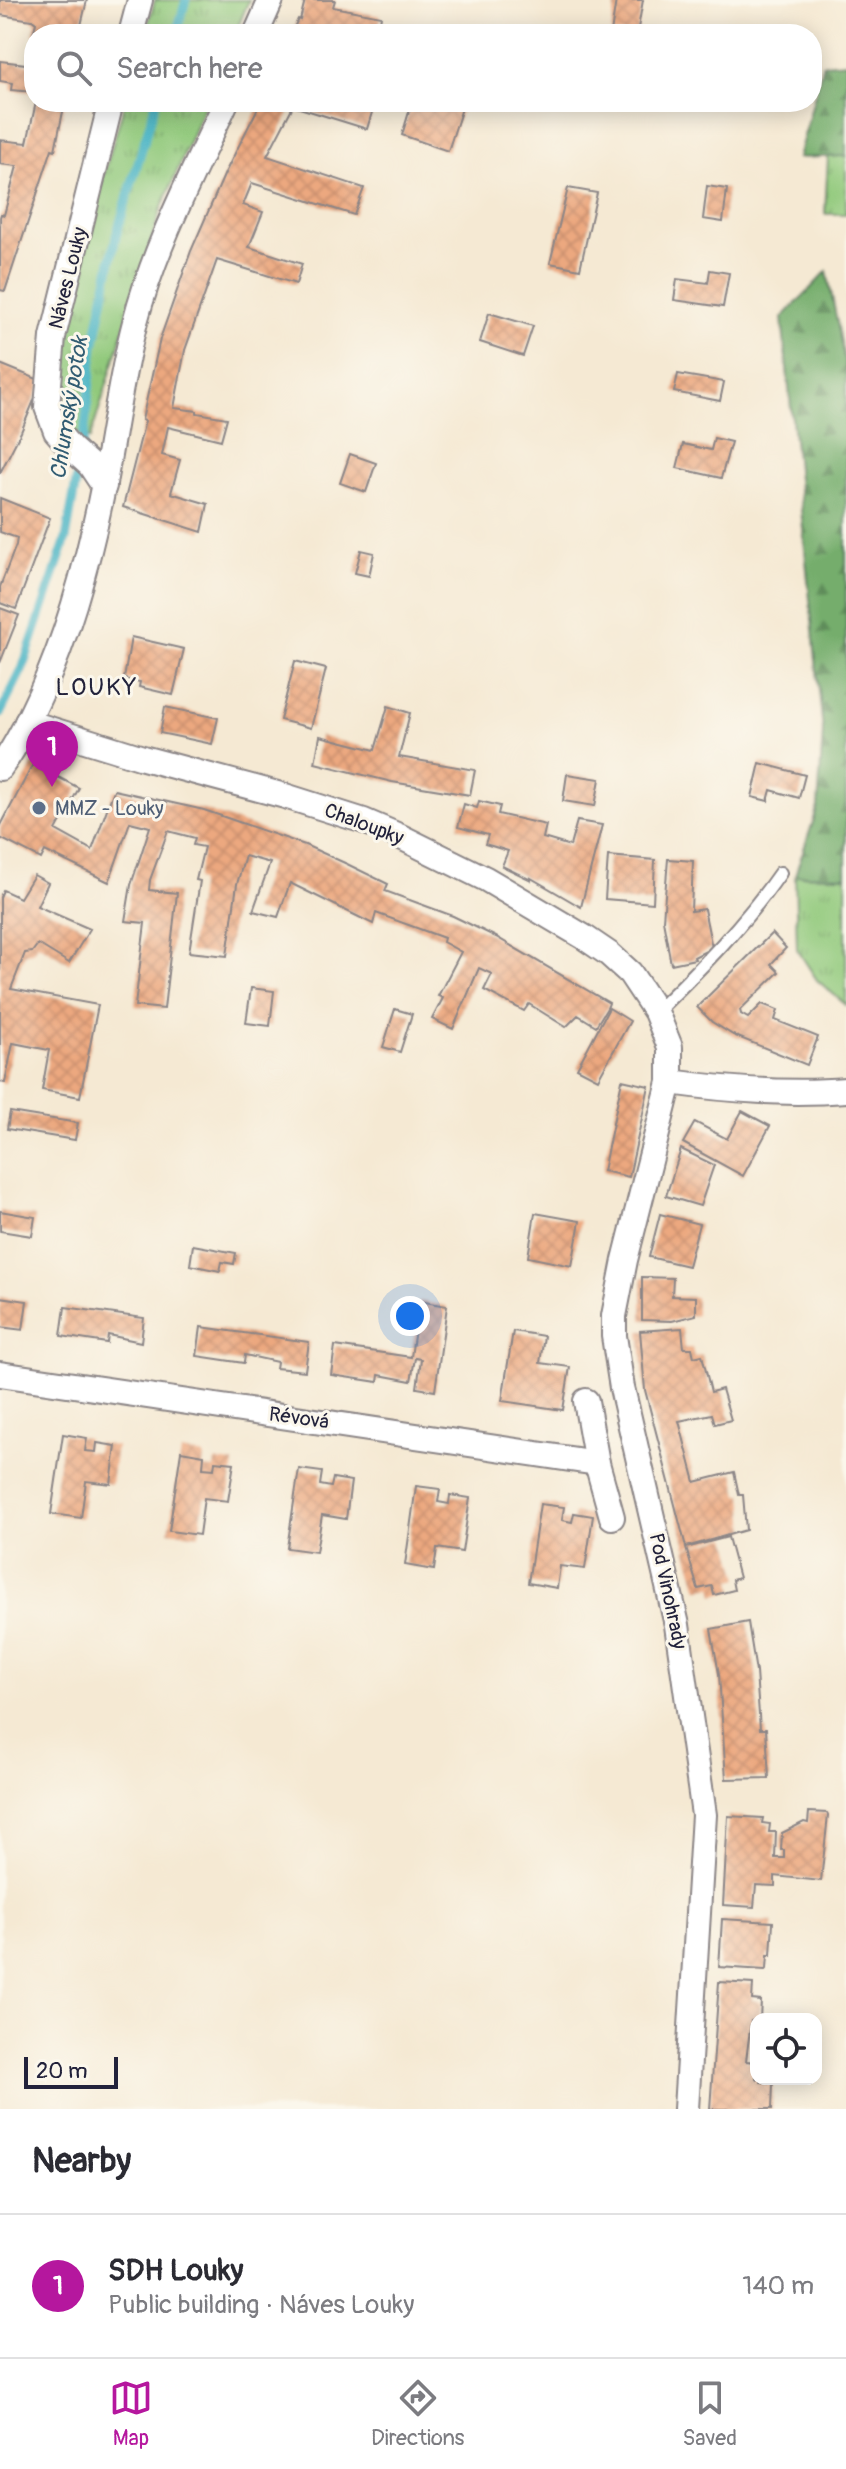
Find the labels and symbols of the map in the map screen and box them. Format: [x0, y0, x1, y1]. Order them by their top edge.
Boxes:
street label: Náves Louky [43, 224, 93, 331]
water label: Chlumský potok [44, 333, 94, 481]
district label: LOUKY [55, 673, 139, 702]
pin: 1 [26, 721, 78, 787]
place label: MMZ - Louky [55, 796, 164, 821]
street label: Chaloupky [321, 797, 408, 851]
marker: MMZ - Louky [30, 799, 48, 817]
your location [390, 1296, 430, 1336]
street label: Révová [267, 1401, 331, 1435]
street label: Pod Vinohrady [644, 1531, 693, 1652]
scale bar [24, 2053, 118, 2089]

